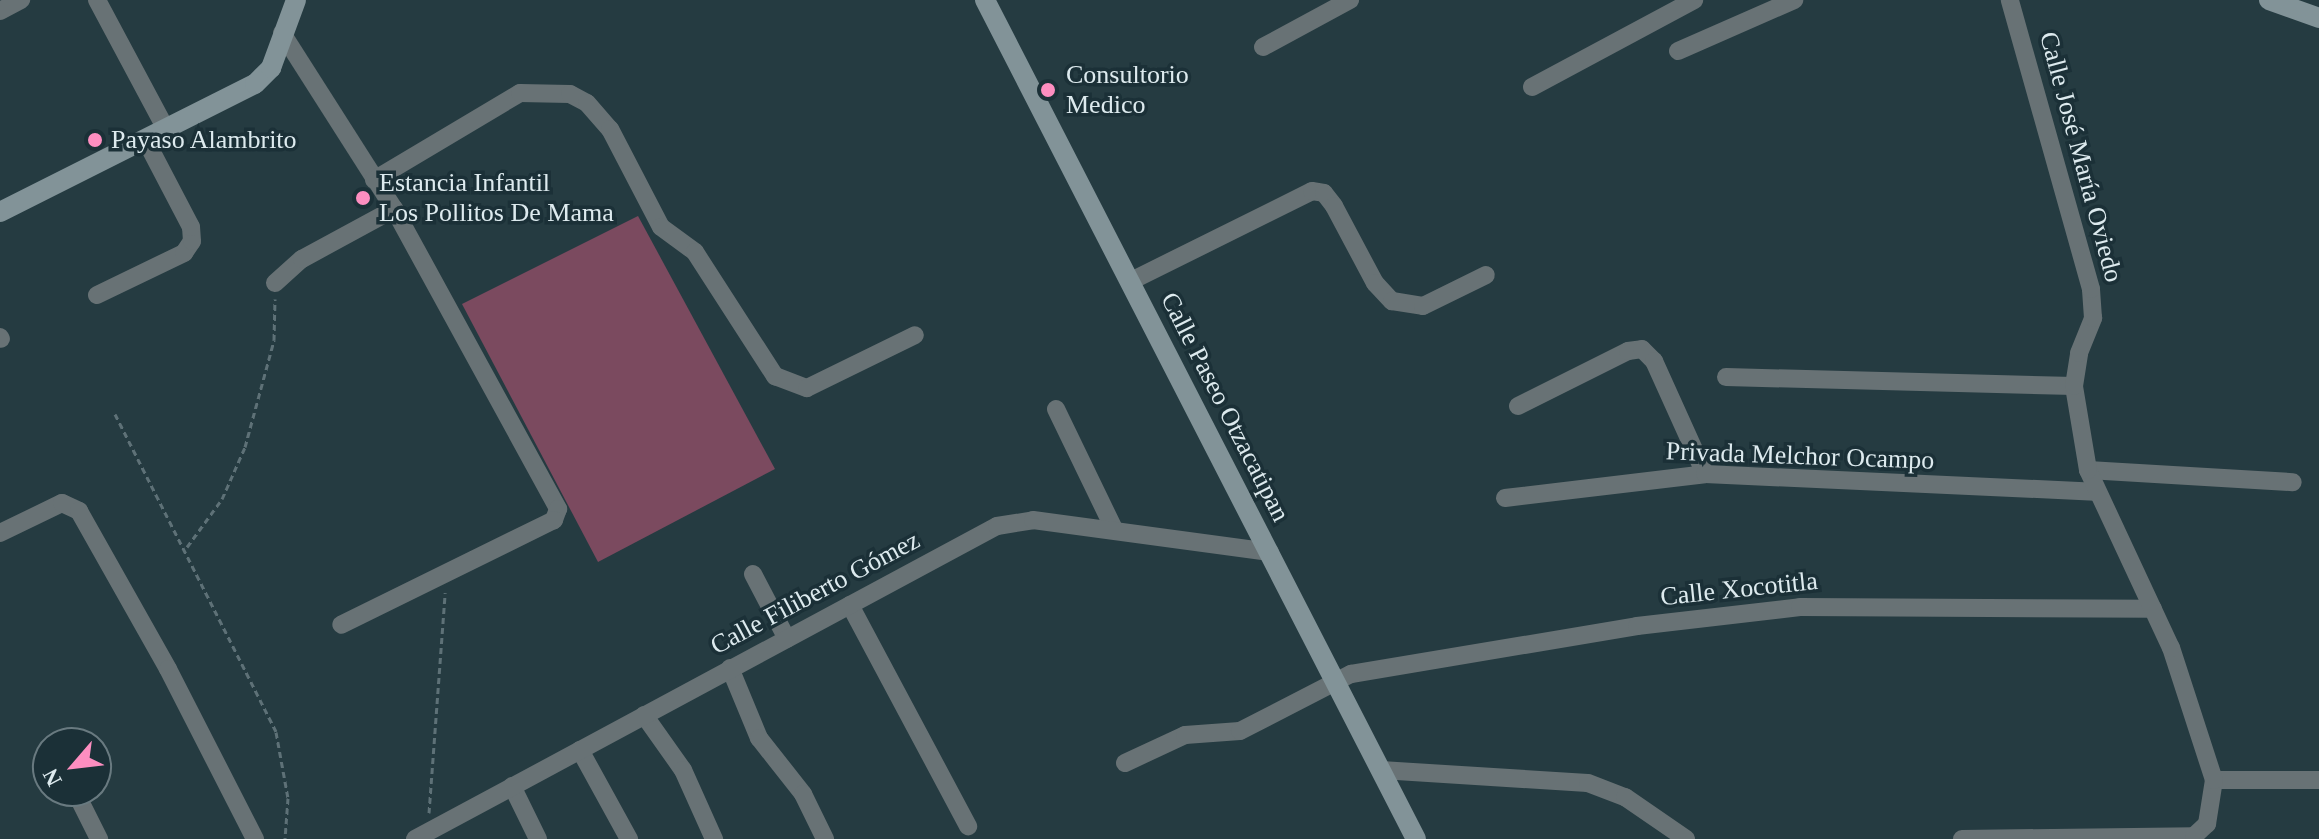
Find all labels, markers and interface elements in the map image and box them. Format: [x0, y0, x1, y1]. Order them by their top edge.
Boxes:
street label: Calle José María Oviedo [2033, 28, 2129, 286]
place label: Consultorio Medico [1066, 59, 1189, 120]
marker: Consultorio Medico [1037, 79, 1059, 101]
place label: Payaso Alambrito [111, 124, 298, 156]
marker: Payaso Alambrito [86, 131, 104, 149]
place label: Estancia Infantil Los Pollitos De Mama [379, 167, 614, 228]
marker: Estancia Infantil Los Pollitos De Mama [354, 189, 372, 207]
street label: Calle Paseo Otzacatipan [1154, 287, 1296, 527]
street label: Privada Melchor Ocampo [1665, 436, 1935, 476]
street label: Calle Filiberto Gómez [705, 525, 925, 661]
street label: Calle Xocotitla [1659, 565, 1819, 613]
north arrow [32, 727, 112, 807]
text: N [37, 765, 67, 790]

